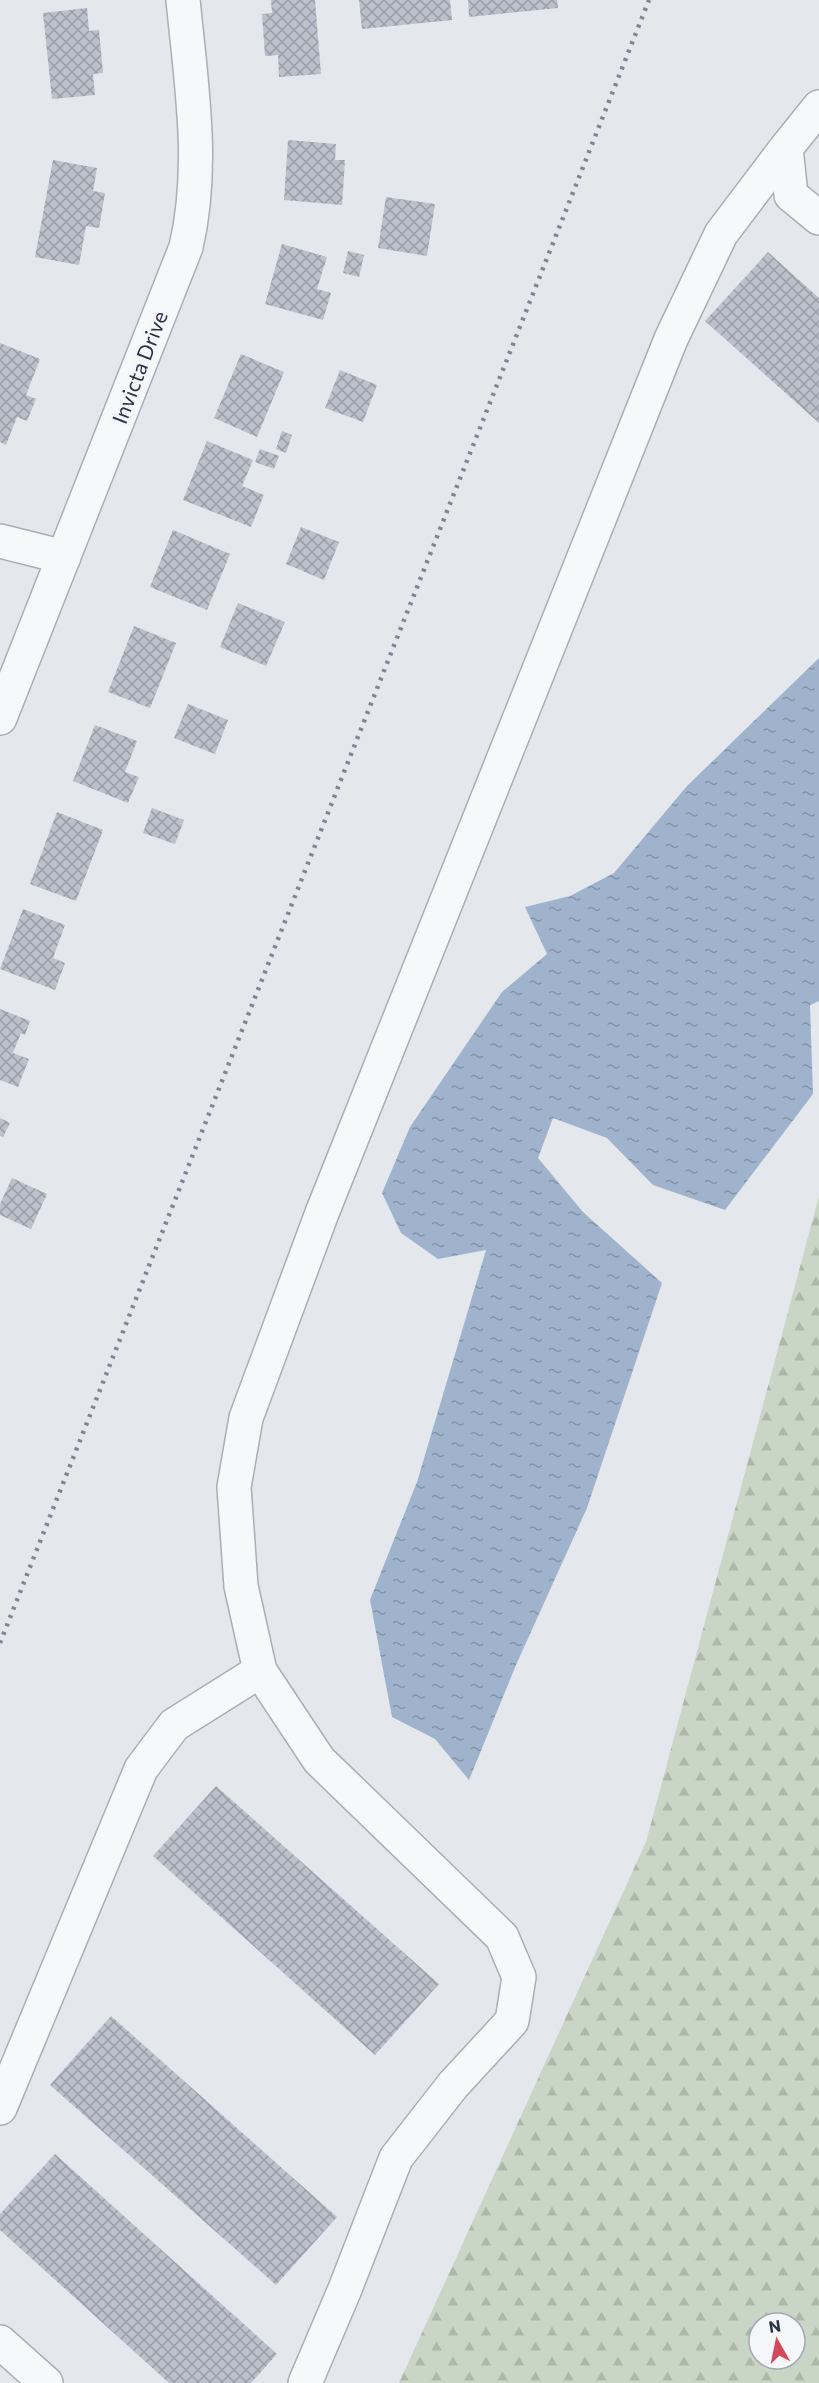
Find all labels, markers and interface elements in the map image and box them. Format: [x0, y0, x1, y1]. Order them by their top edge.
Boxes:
street label: Invicta Drive [106, 307, 172, 427]
north arrow [747, 2311, 807, 2371]
text: N [767, 2315, 782, 2336]

